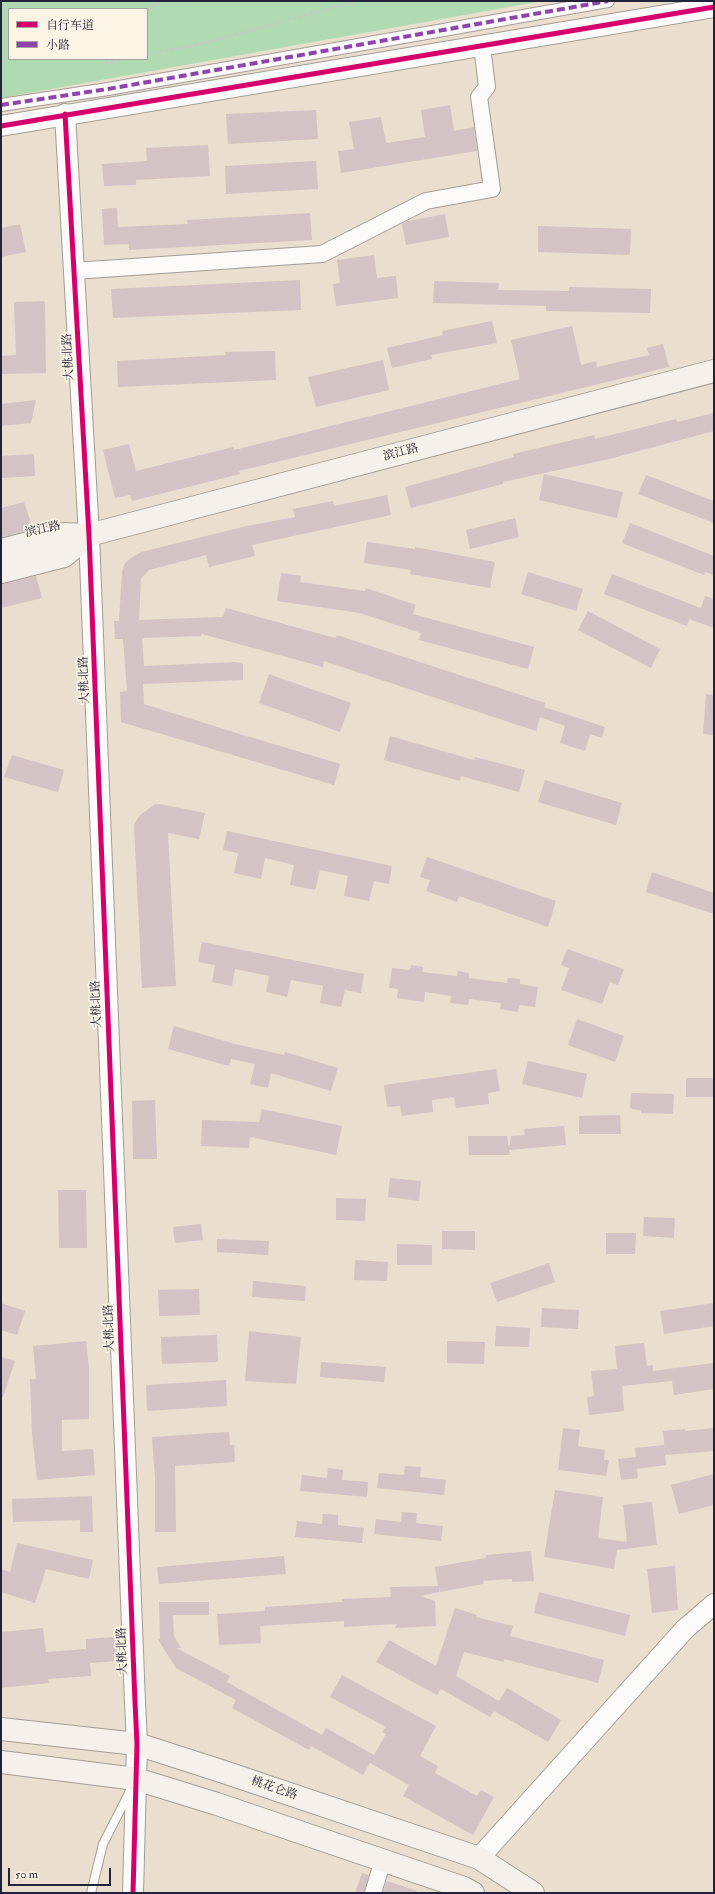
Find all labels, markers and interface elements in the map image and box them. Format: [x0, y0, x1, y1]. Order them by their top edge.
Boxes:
legend [8, 8, 148, 60]
text: 自行车道 [46, 18, 94, 33]
text: 小路 [46, 38, 70, 53]
street label: 大桃北路 [61, 333, 77, 381]
street label: 滨江路 [382, 441, 420, 465]
street label: 滨江路 [24, 519, 62, 541]
street label: 大桃北路 [77, 656, 93, 704]
street label: 大桃北路 [89, 980, 105, 1028]
street label: 大桃北路 [102, 1304, 118, 1352]
street label: 大桃北路 [115, 1627, 131, 1675]
street label: 桃花仑路 [249, 1774, 299, 1804]
scale bar [10, 1860, 113, 1886]
text: 50 m [15, 1867, 38, 1882]

